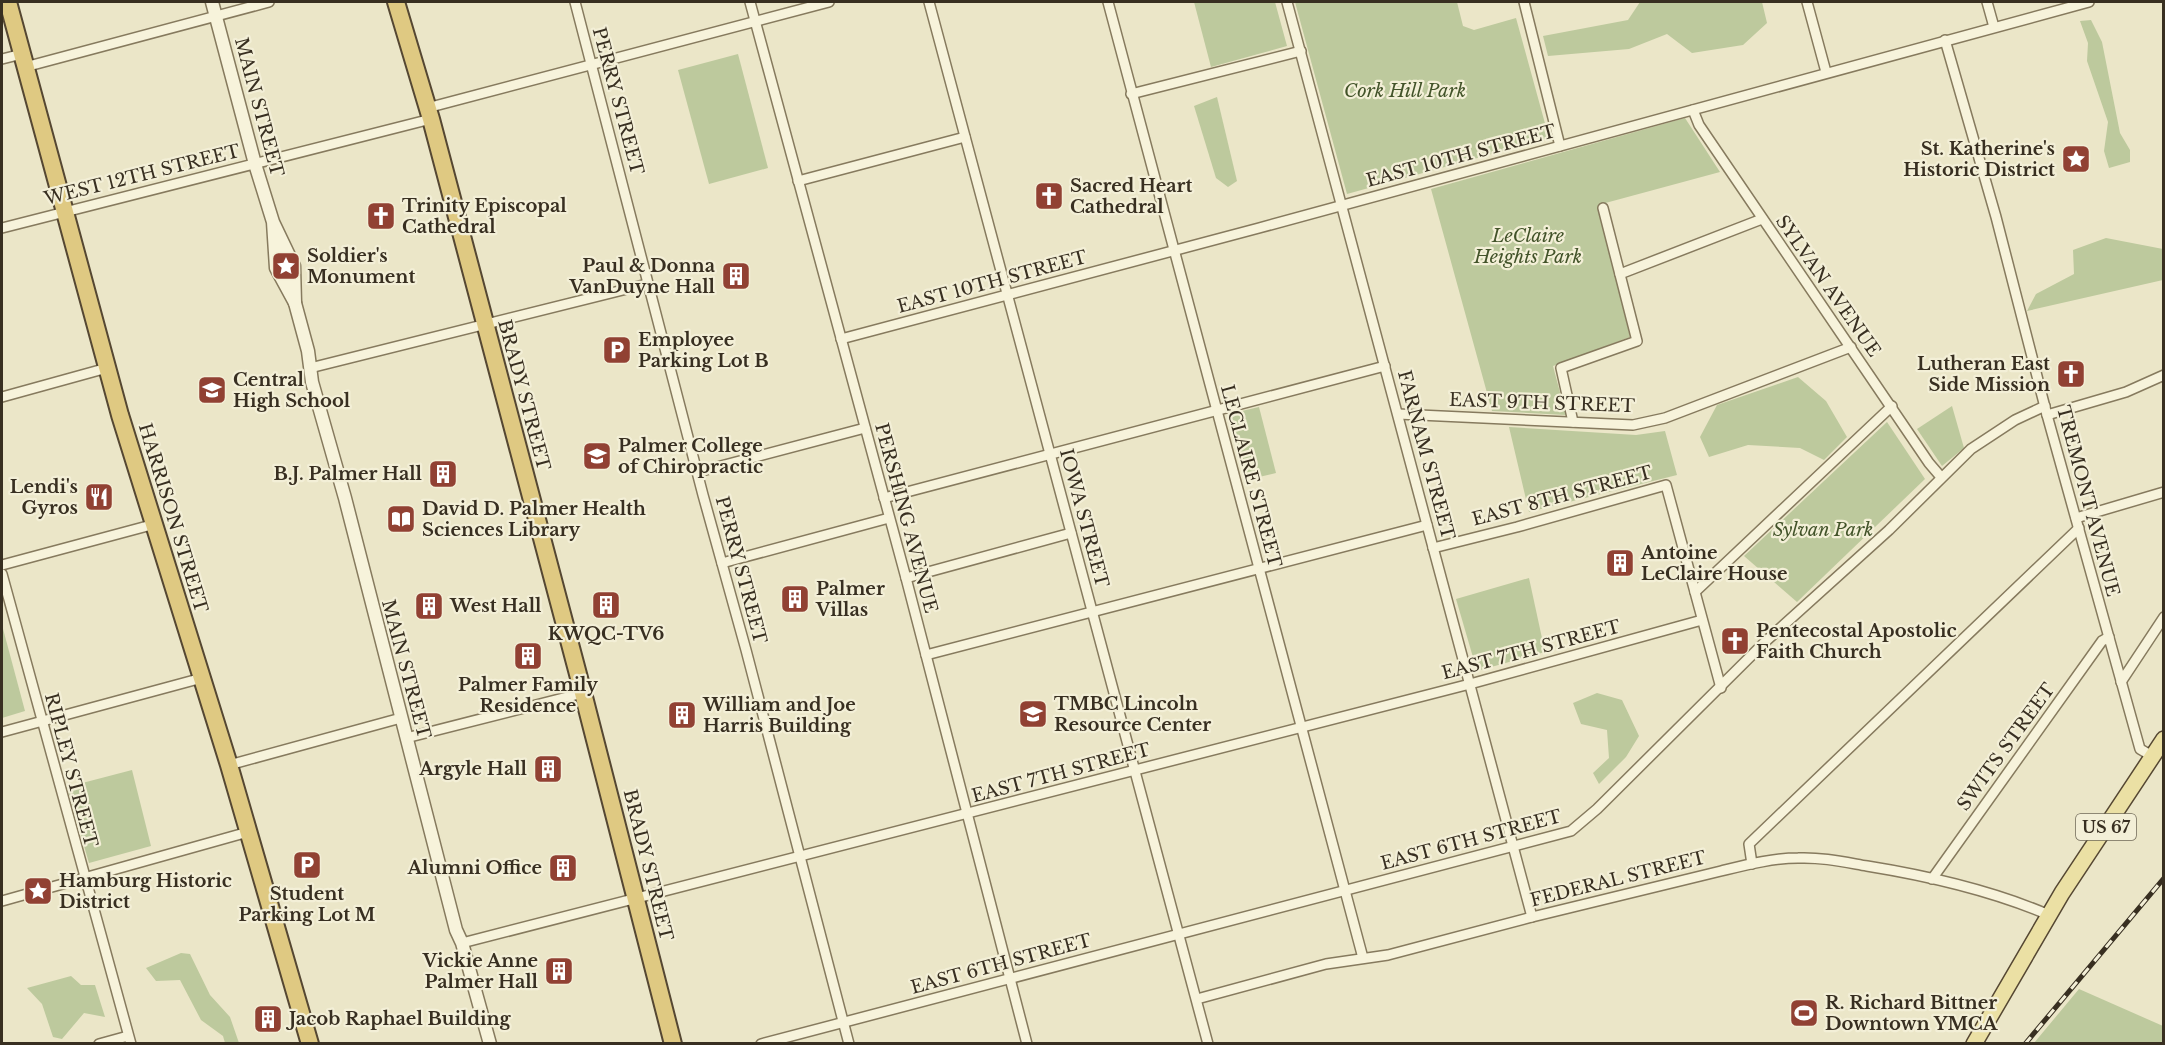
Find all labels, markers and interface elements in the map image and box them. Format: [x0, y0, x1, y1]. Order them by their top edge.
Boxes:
street label: PERRY STREET [588, 25, 648, 178]
street label: MAIN STREET [230, 35, 288, 179]
park label: Cork Hill Park [1344, 80, 1466, 102]
street label: EAST 10TH STREET [1364, 120, 1559, 192]
place label: St. Katherine's Historic District [1903, 138, 2055, 181]
street label: WEST 12TH STREET [41, 140, 243, 210]
place icon: St. Katherine's Historic District [2060, 143, 2092, 175]
place label: Sacred Heart Cathedral [1070, 175, 1193, 218]
church icon: Sacred Heart Cathedral [1033, 180, 1065, 212]
place label: Trinity Episcopal Cathedral [402, 195, 567, 238]
church icon: Trinity Episcopal Cathedral [365, 200, 397, 232]
street label: SYLVAN AVENUE [1771, 211, 1885, 361]
park label: LeClaire Heights Park [1473, 225, 1582, 268]
place label: Soldier's Monument [307, 245, 415, 288]
street label: EAST 10TH STREET [895, 246, 1090, 318]
place icon: Soldier's Monument [270, 250, 302, 282]
place label: Paul & Donna VanDuyne Hall [569, 255, 716, 298]
building icon: Paul & Donna VanDuyne Hall [720, 260, 752, 292]
street label: BRADY STREET [493, 317, 555, 473]
place label: Employee Parking Lot B [638, 329, 769, 372]
parking icon: Employee Parking Lot B [601, 334, 633, 366]
place label: Lutheran East Side Mission [1917, 353, 2050, 396]
church icon: Lutheran East Side Mission [2055, 358, 2087, 390]
street label: FARNAM STREET [1393, 368, 1459, 543]
place label: Central High School [233, 369, 351, 412]
school or university icon: Central High School [196, 374, 228, 406]
street label: LECLAIRE STREET [1216, 382, 1286, 570]
street label: EAST 9TH STREET [1449, 389, 1636, 417]
street label: TREMONT AVENUE [2052, 403, 2124, 599]
street label: HARRISON STREET [134, 421, 212, 616]
street label: PERSHING AVENUE [870, 421, 942, 615]
place label: Palmer College of Chiropractic [618, 435, 763, 478]
school or university icon: Palmer College of Chiropractic [581, 440, 613, 472]
street label: IOWA STREET [1055, 446, 1113, 590]
building icon: B.J. Palmer Hall [427, 458, 459, 490]
street label: EAST 8TH STREET [1470, 461, 1655, 531]
place label: B.J. Palmer Hall [273, 463, 423, 485]
place label: Lendi's Gyros [10, 476, 78, 519]
restaurant icon: Lendi's Gyros [83, 481, 115, 513]
street label: PERRY STREET [711, 494, 771, 647]
place label: David D. Palmer Health Sciences Library [422, 498, 646, 541]
library icon: David D. Palmer Health Sciences Library [385, 503, 417, 535]
park label: Sylvan Park [1773, 519, 1873, 541]
place label: Antoine LeClaire House [1640, 542, 1787, 585]
building icon: Antoine LeClaire House [1604, 547, 1636, 579]
place label: Palmer Villas [815, 578, 885, 621]
building icon: Palmer Villas [779, 583, 811, 615]
building icon: KWQC-TV6 [590, 589, 622, 621]
building icon: West Hall [413, 590, 445, 622]
place label: West Hall [449, 595, 542, 617]
street label: MAIN STREET [377, 597, 435, 741]
street label: EAST 7TH STREET [1439, 615, 1623, 684]
place label: Pentecostal Apostolic Faith Church [1756, 620, 1957, 663]
place label: KWQC-TV6 [548, 623, 664, 645]
church icon: Pentecostal Apostolic Faith Church [1719, 625, 1751, 657]
building icon: Palmer Family Residence [512, 640, 544, 672]
place label: Palmer Family Residence [458, 674, 598, 717]
street label: SWITS STREET [1952, 679, 2060, 815]
street label: RIPLEY STREET [40, 691, 102, 850]
place label: TMBC Lincoln Resource Center [1054, 693, 1211, 736]
place label: William and Joe Harris Building [702, 694, 856, 737]
school or university icon: TMBC Lincoln Resource Center [1017, 698, 1049, 730]
building icon: William and Joe Harris Building [666, 699, 698, 731]
street label: EAST 7TH STREET [969, 738, 1153, 807]
building icon: Argyle Hall [532, 753, 564, 785]
place label: Argyle Hall [418, 758, 528, 780]
street label: BRADY STREET [619, 787, 678, 944]
street label: EAST 6TH STREET [1378, 805, 1564, 875]
road number: US 67 [2076, 814, 2136, 840]
street label: FEDERAL STREET [1528, 846, 1709, 911]
parking icon: Student Parking Lot M [291, 849, 323, 881]
building icon: Alumni Office [547, 852, 579, 884]
place label: Alumni Office [407, 857, 542, 879]
place label: Hamburg Historic District [59, 870, 232, 913]
place icon: Hamburg Historic District [22, 875, 54, 907]
place label: Student Parking Lot M [239, 883, 376, 926]
street label: EAST 6TH STREET [908, 929, 1094, 999]
place label: Vickie Anne Palmer Hall [422, 950, 539, 993]
building icon: Vickie Anne Palmer Hall [543, 955, 575, 987]
place label: R. Richard Bittner Downtown YMCA [1825, 992, 1999, 1035]
sports icon: R. Richard Bittner Downtown YMCA [1788, 997, 1820, 1029]
building icon: Jacob Raphael Building [252, 1003, 284, 1035]
place label: Jacob Raphael Building [285, 1008, 512, 1030]

